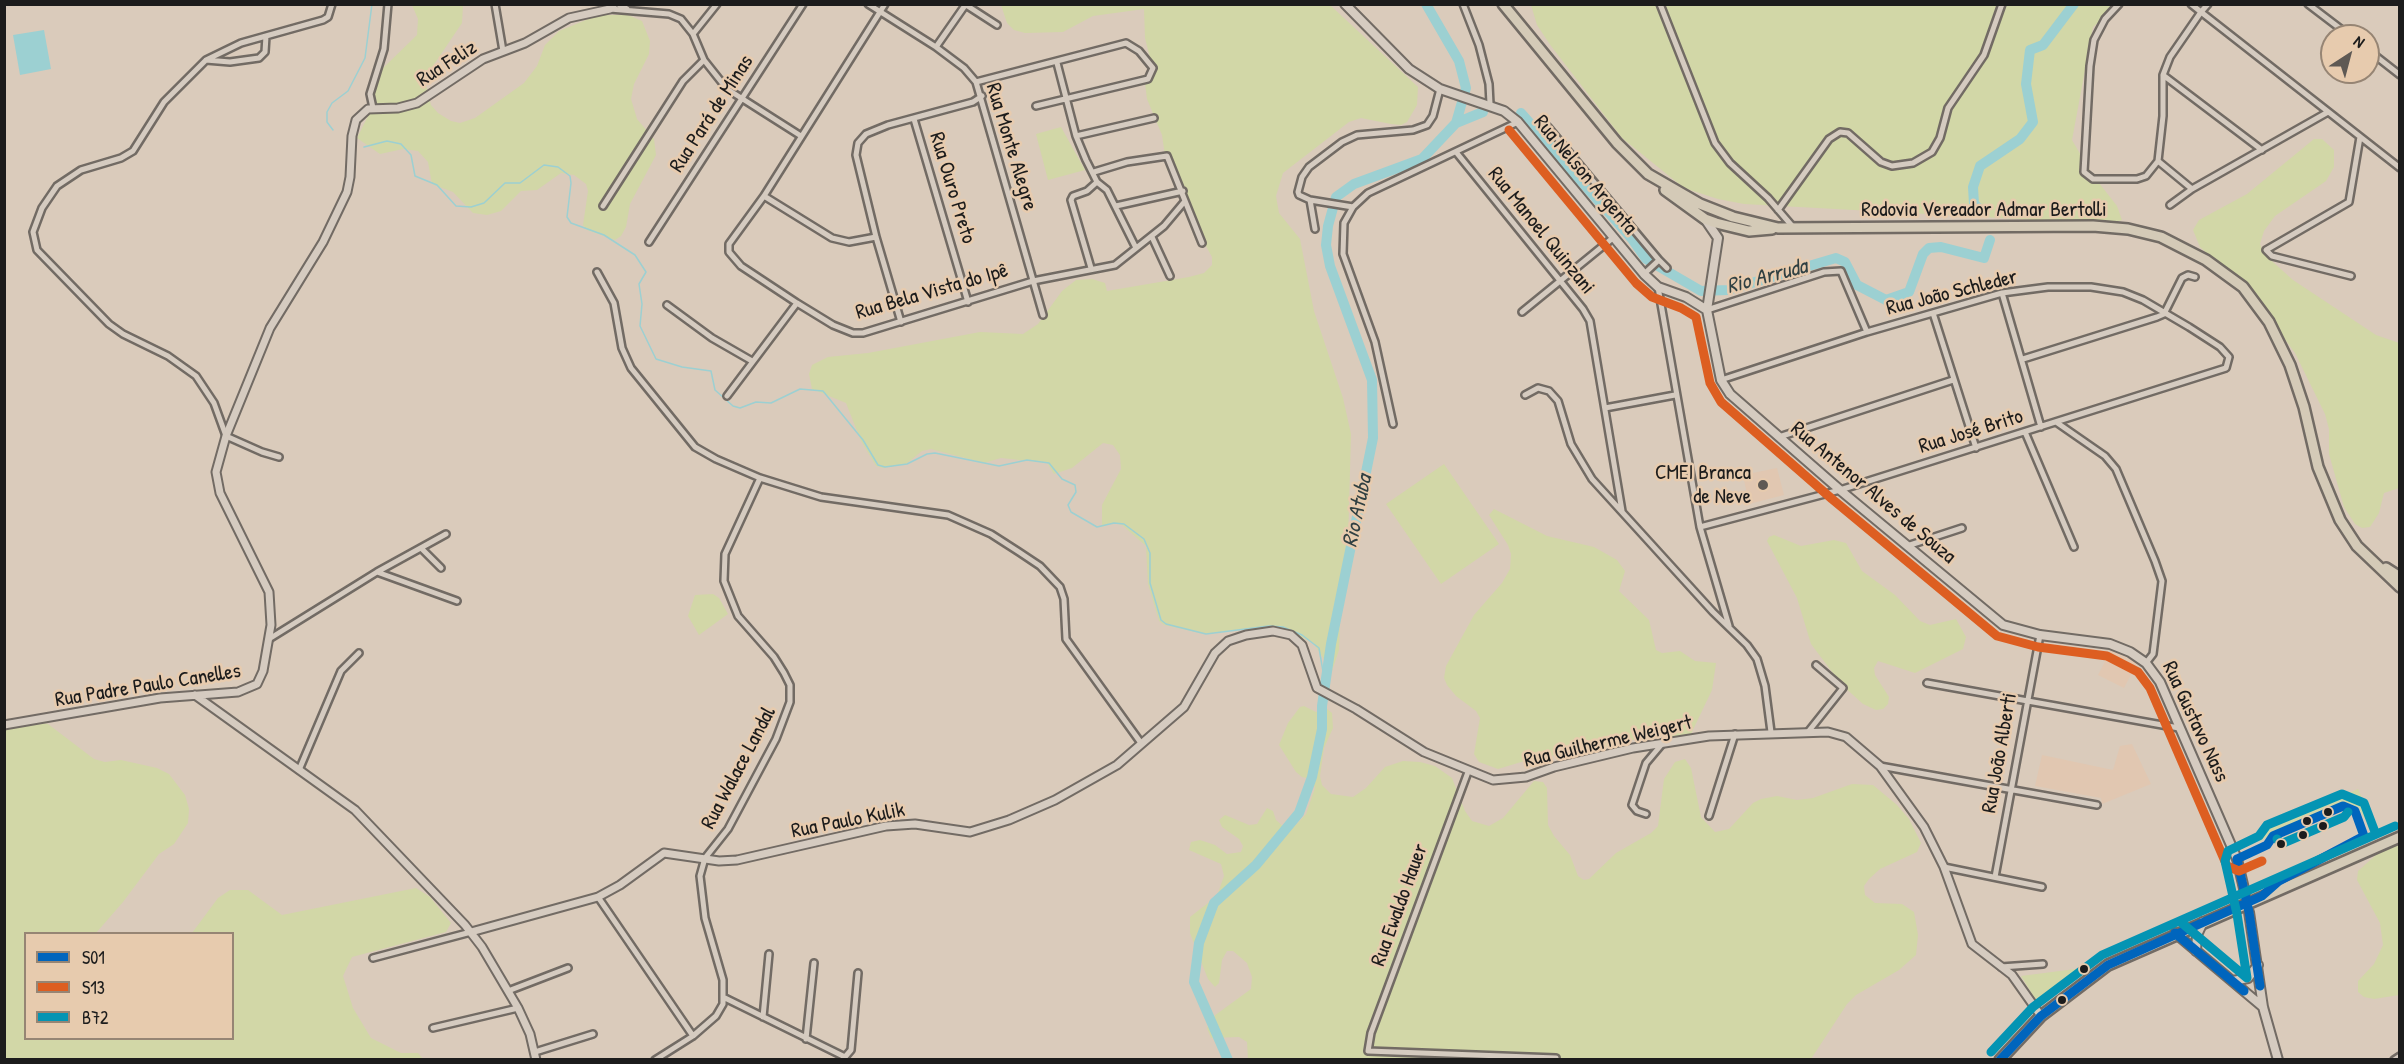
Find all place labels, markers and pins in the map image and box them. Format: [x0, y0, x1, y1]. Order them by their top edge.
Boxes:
place label: CMEI Branca de Neve [1655, 460, 1751, 510]
marker: CMEI Branca de Neve [1756, 478, 1770, 492]
unlabelled marker [2322, 806, 2334, 818]
unlabelled marker [2301, 815, 2313, 827]
unlabelled marker [2317, 820, 2329, 832]
unlabelled marker [2297, 829, 2309, 841]
unlabelled marker [2275, 838, 2287, 850]
unlabelled marker [2078, 963, 2090, 975]
unlabelled marker [2056, 994, 2068, 1006]

